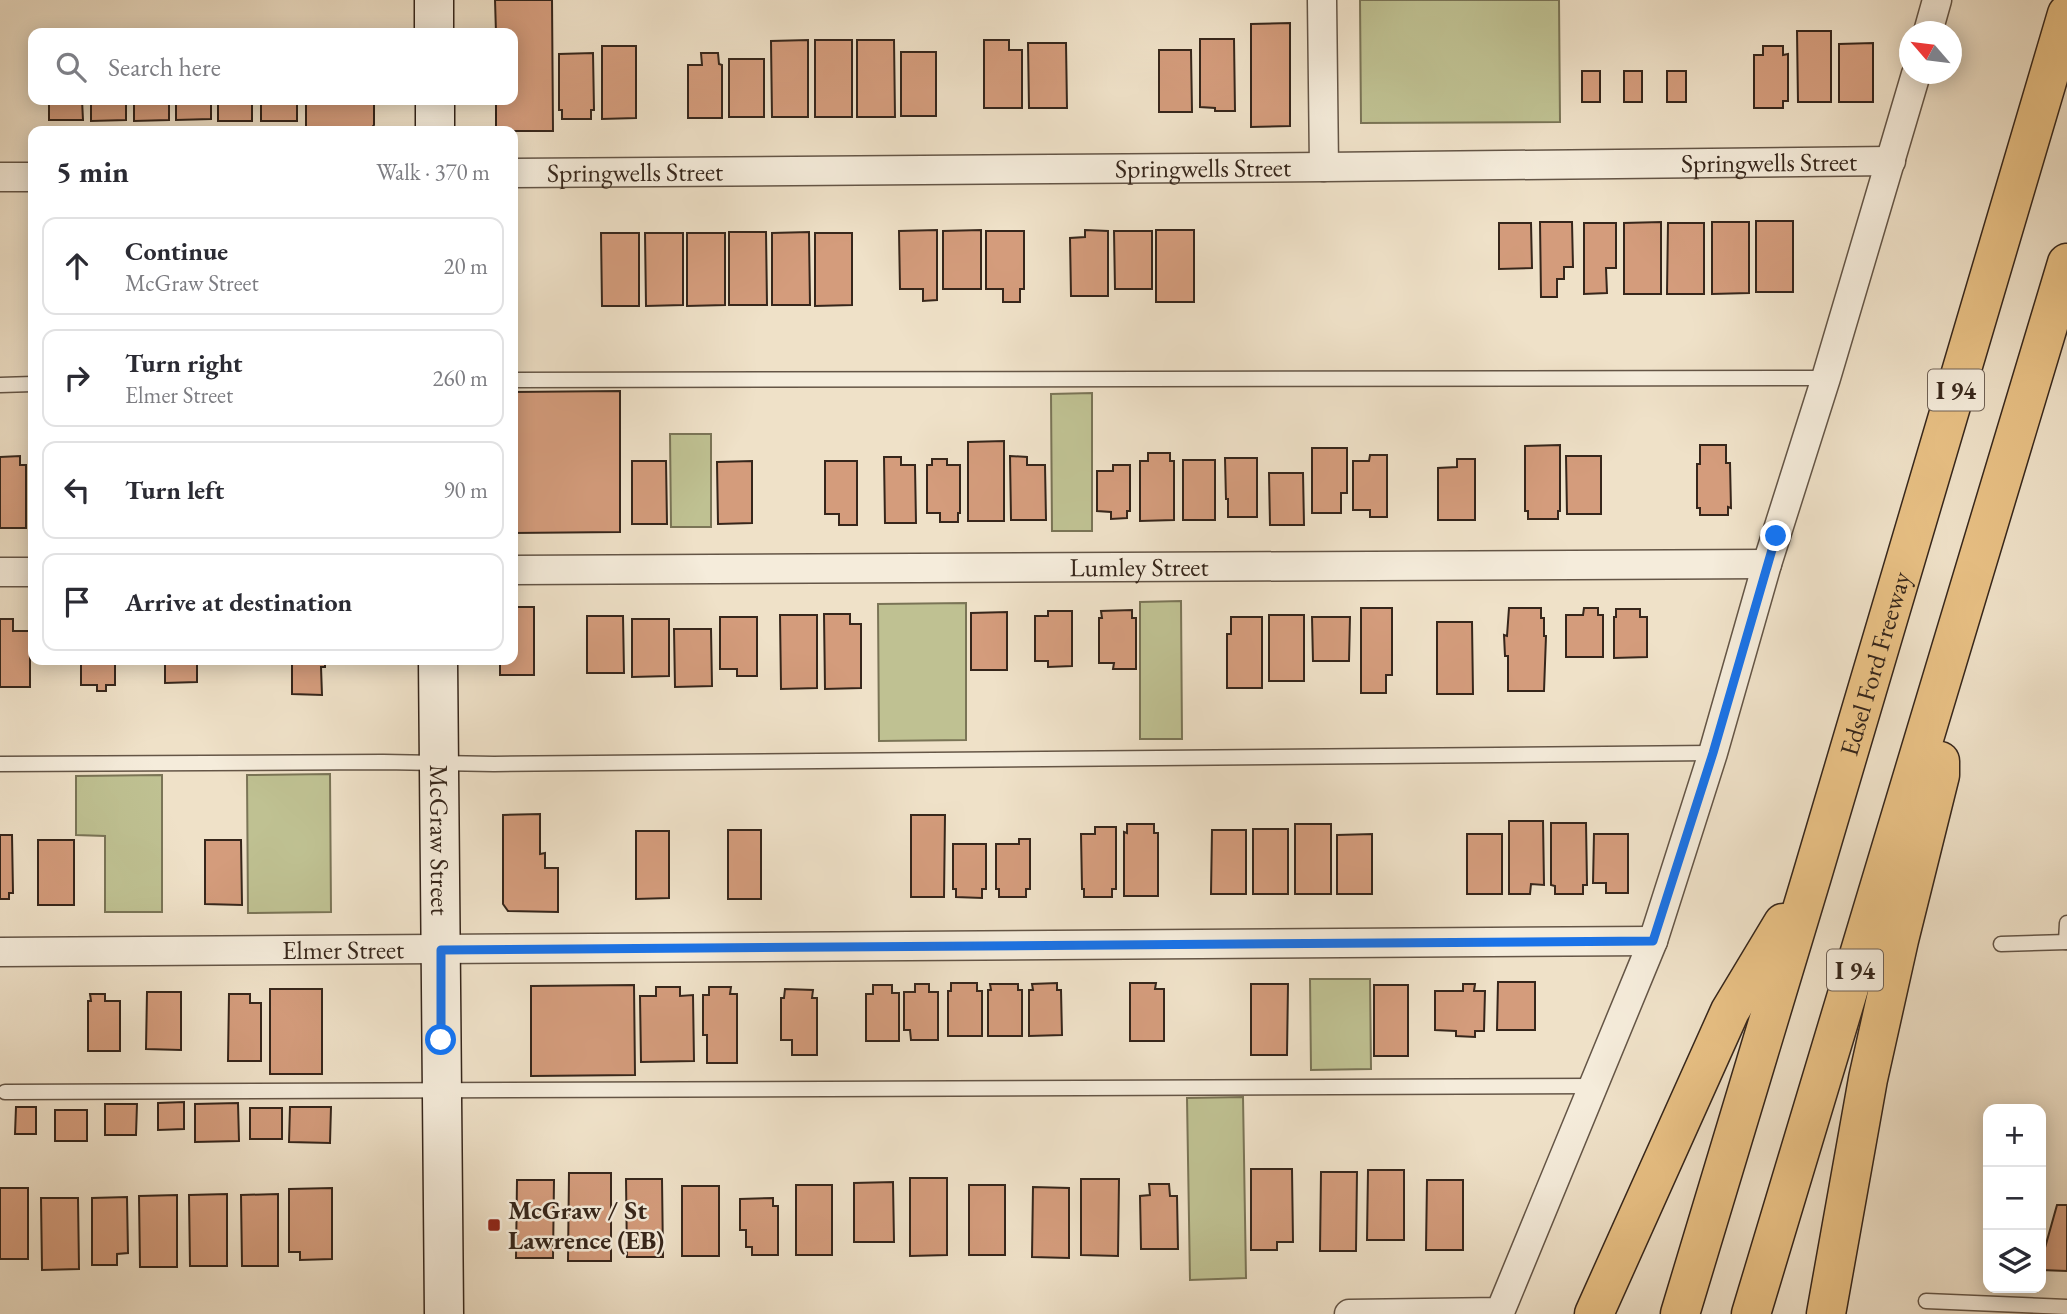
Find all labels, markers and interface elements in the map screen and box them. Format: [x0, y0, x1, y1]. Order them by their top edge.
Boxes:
north arrow [1899, 21, 1962, 84]
search box [28, 28, 518, 105]
icon: search [52, 48, 90, 86]
text: Search here [108, 50, 221, 84]
street label: Springwells Street [1681, 144, 1857, 180]
street label: Springwells Street [1115, 150, 1291, 186]
text: 5 min [56, 152, 129, 191]
street label: Springwells Street [547, 154, 723, 190]
text: Walk · 370 m [376, 157, 490, 187]
text: Continue [125, 234, 228, 268]
icon: ahead [58, 247, 96, 285]
text: 20 m [443, 251, 488, 281]
text: McGraw Street [125, 268, 259, 298]
text: Turn right [125, 346, 243, 380]
icon: right [58, 359, 96, 397]
text: 260 m [432, 363, 488, 393]
road number: I 94 [1928, 370, 1984, 410]
text: Elmer Street [125, 380, 233, 410]
icon: left [58, 471, 96, 509]
text: Turn left [125, 473, 224, 507]
text: 90 m [443, 475, 488, 505]
route end [1760, 520, 1791, 551]
street label: Lumley Street [1069, 550, 1209, 584]
street label: Edsel Ford Freeway [1832, 567, 1918, 760]
icon: arrive [58, 583, 96, 621]
text: Arrive at destination [125, 585, 352, 619]
street label: McGraw Street [422, 764, 457, 916]
street label: Elmer Street [282, 932, 404, 967]
road number: I 94 [1827, 950, 1883, 990]
route start [425, 1024, 456, 1055]
map controls [1983, 1104, 2046, 1293]
button: + [1983, 1104, 2046, 1167]
button: − [1983, 1167, 2046, 1230]
place label: McGraw / St Lawrence (EB) [508, 1193, 664, 1257]
marker: McGraw / St Lawrence (EB) [486, 1217, 502, 1233]
button: layers [1983, 1230, 2046, 1293]

